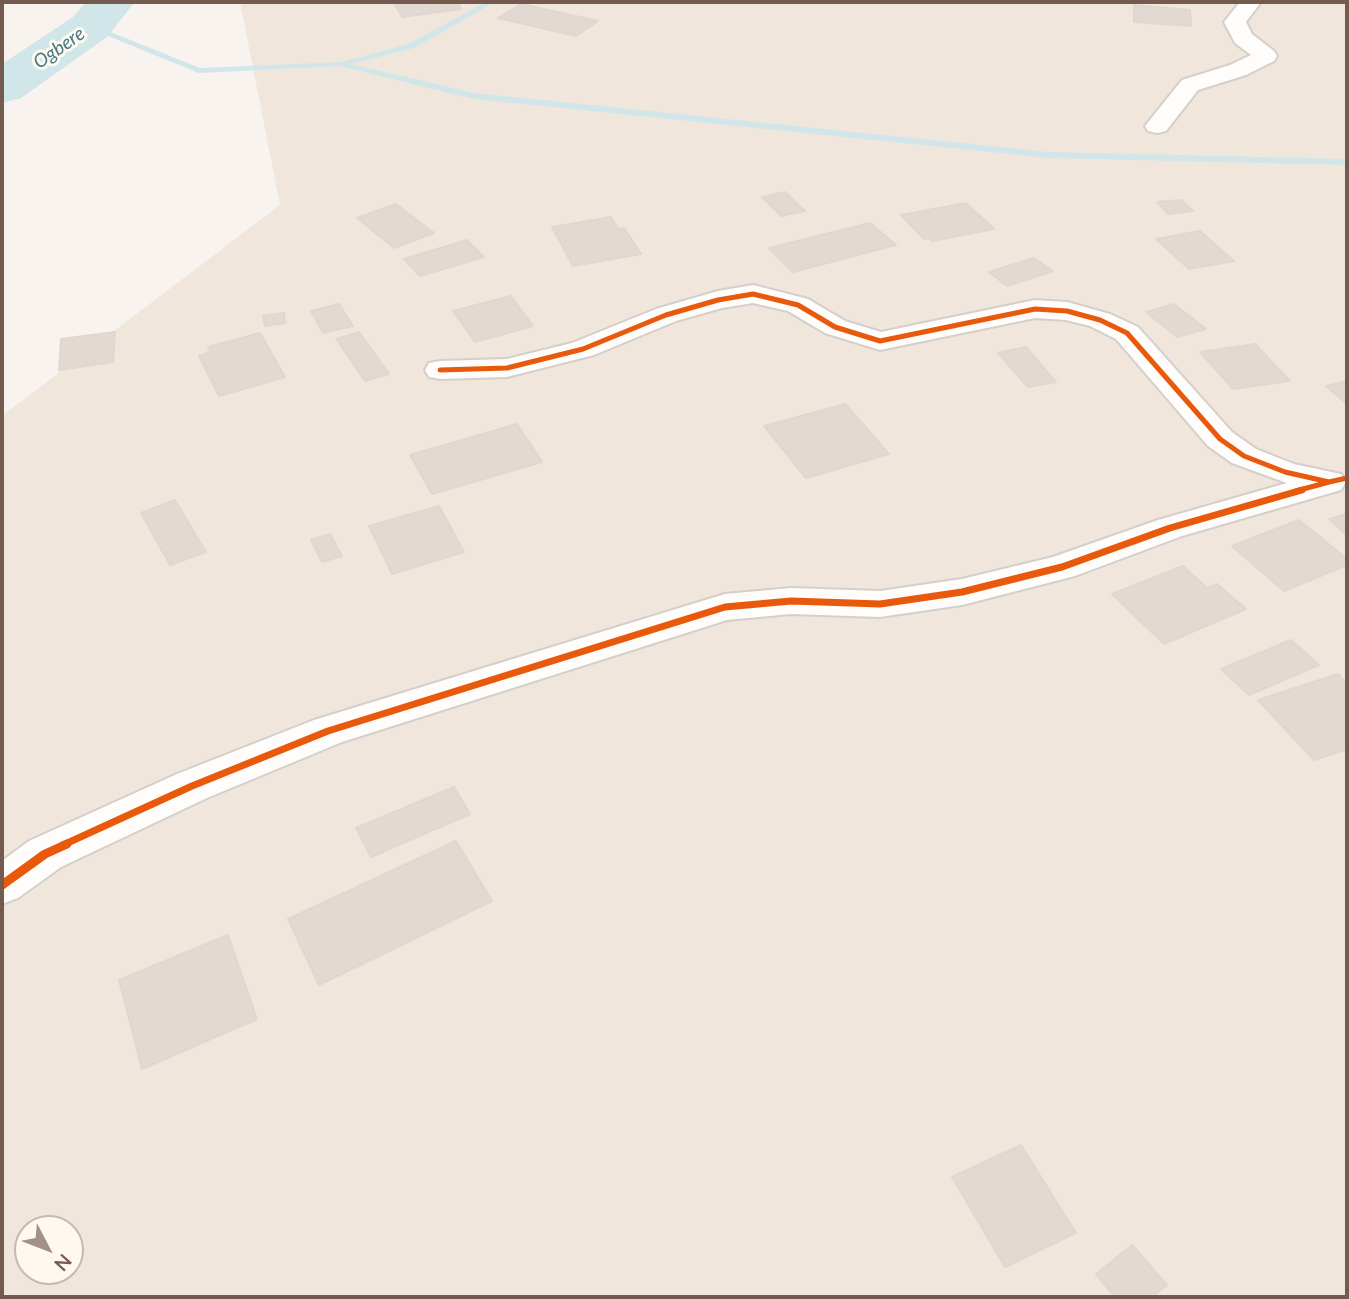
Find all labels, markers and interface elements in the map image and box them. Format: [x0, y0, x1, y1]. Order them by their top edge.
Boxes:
water label: Ogbere [29, 22, 89, 74]
north arrow [14, 1215, 84, 1285]
text: N [50, 1250, 77, 1276]

